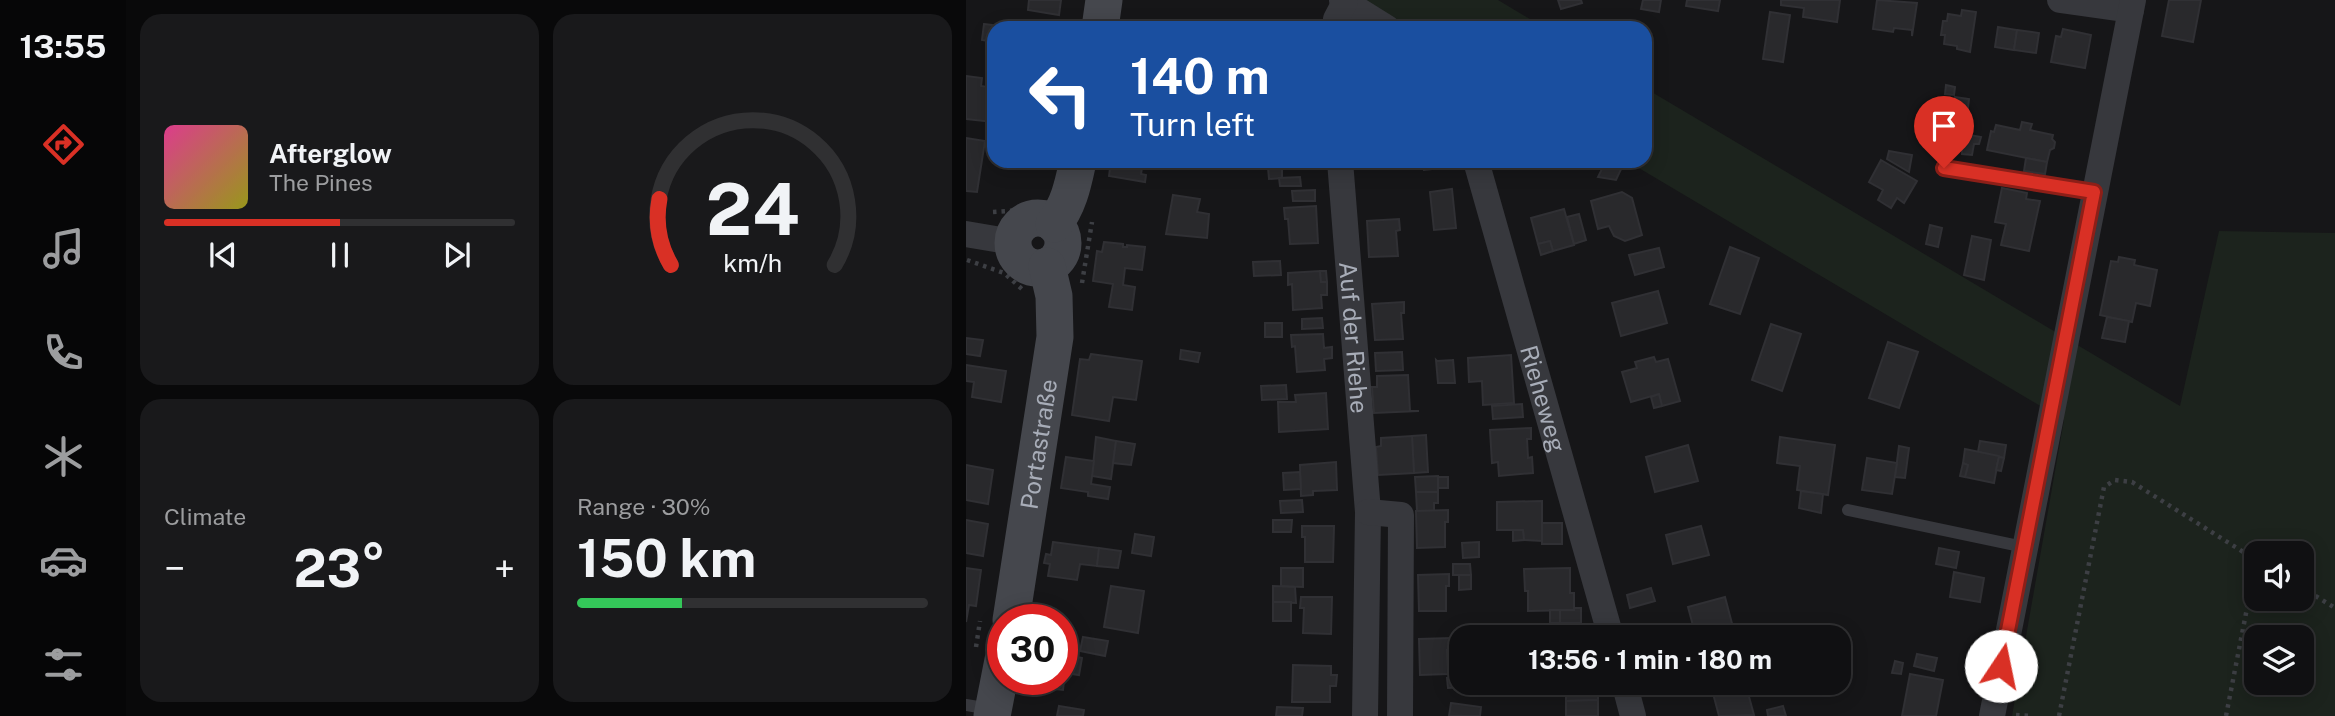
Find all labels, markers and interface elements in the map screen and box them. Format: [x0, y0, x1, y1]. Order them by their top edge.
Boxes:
text: 13:55 [20, 28, 106, 65]
text: 140 m [1130, 47, 1270, 105]
icon: left [1015, 49, 1106, 140]
pin [1914, 96, 1974, 168]
text: Turn left [1130, 106, 1255, 143]
icon: arrive [1925, 107, 1963, 145]
icon: directions [39, 120, 88, 169]
text: Afterglow [269, 138, 392, 169]
text: 24 [706, 167, 799, 252]
text: The Pines [269, 169, 373, 196]
icon: music [39, 224, 88, 273]
icon: previous [204, 236, 242, 274]
icon: pause [321, 236, 359, 274]
icon: next [438, 236, 476, 274]
text: km/h [723, 248, 782, 278]
street label: Auf der Riehe [1334, 261, 1374, 414]
icon: phone [39, 328, 88, 377]
street label: Rieheweg [1515, 342, 1572, 455]
street label: Portastraße [1014, 377, 1062, 511]
icon: climate [39, 432, 88, 481]
text: Range · 30% [577, 493, 711, 520]
text: Climate [164, 503, 246, 530]
text: 150 km [577, 528, 756, 589]
icon: car [39, 536, 88, 585]
text: 23° [293, 538, 386, 599]
map controls [2244, 541, 2314, 695]
button: sound [2244, 541, 2314, 611]
text: − [164, 546, 185, 591]
text: + [494, 546, 515, 591]
speed limit sign: 30 [987, 604, 1078, 695]
button: layers [2244, 625, 2314, 695]
position arrow [1964, 629, 2038, 703]
icon: filters [39, 640, 88, 689]
text: 13:56 · 1 min · 180 m [1528, 644, 1772, 675]

